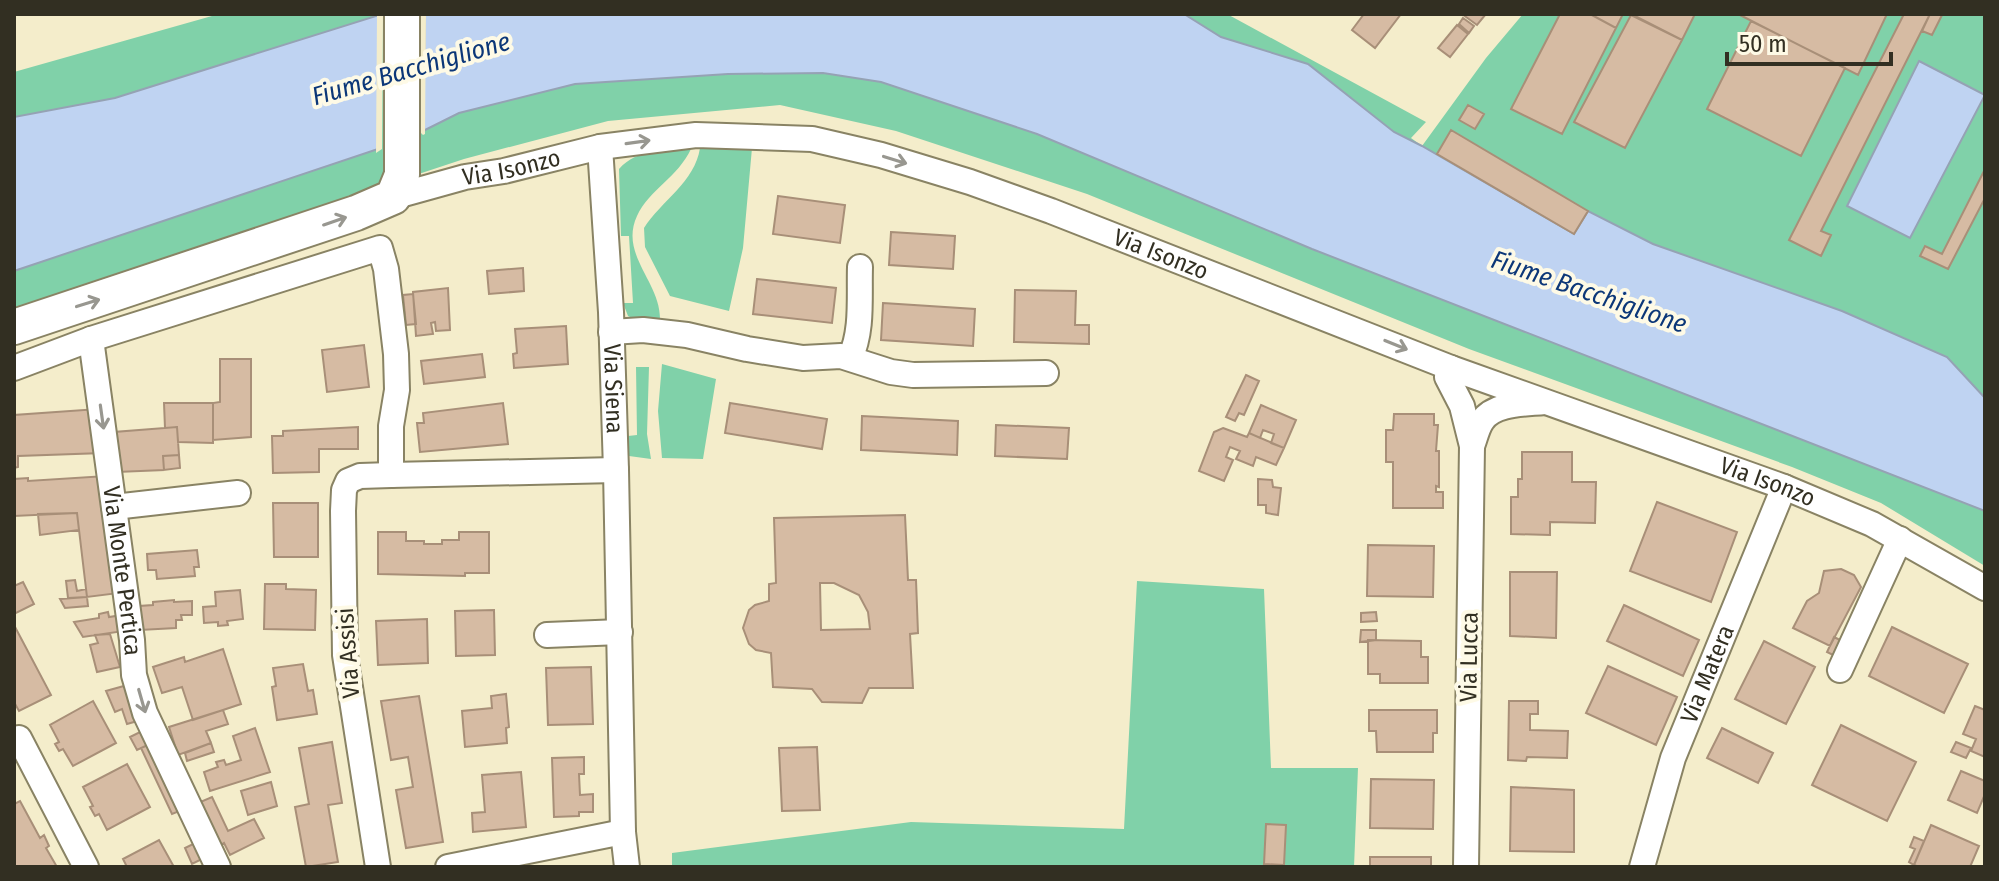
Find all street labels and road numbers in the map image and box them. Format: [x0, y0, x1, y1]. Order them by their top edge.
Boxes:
street label: Via Isonzo [460, 143, 563, 191]
street label: Via Isonzo [1110, 223, 1212, 285]
street label: Via Siena [598, 343, 629, 434]
street label: Via Isonzo [1716, 451, 1819, 513]
street label: Via Monte Pertica [97, 484, 147, 656]
street label: Via Assisi [331, 607, 365, 699]
street label: Via Lucca [1454, 612, 1484, 702]
street label: Via Matera [1675, 621, 1740, 727]

